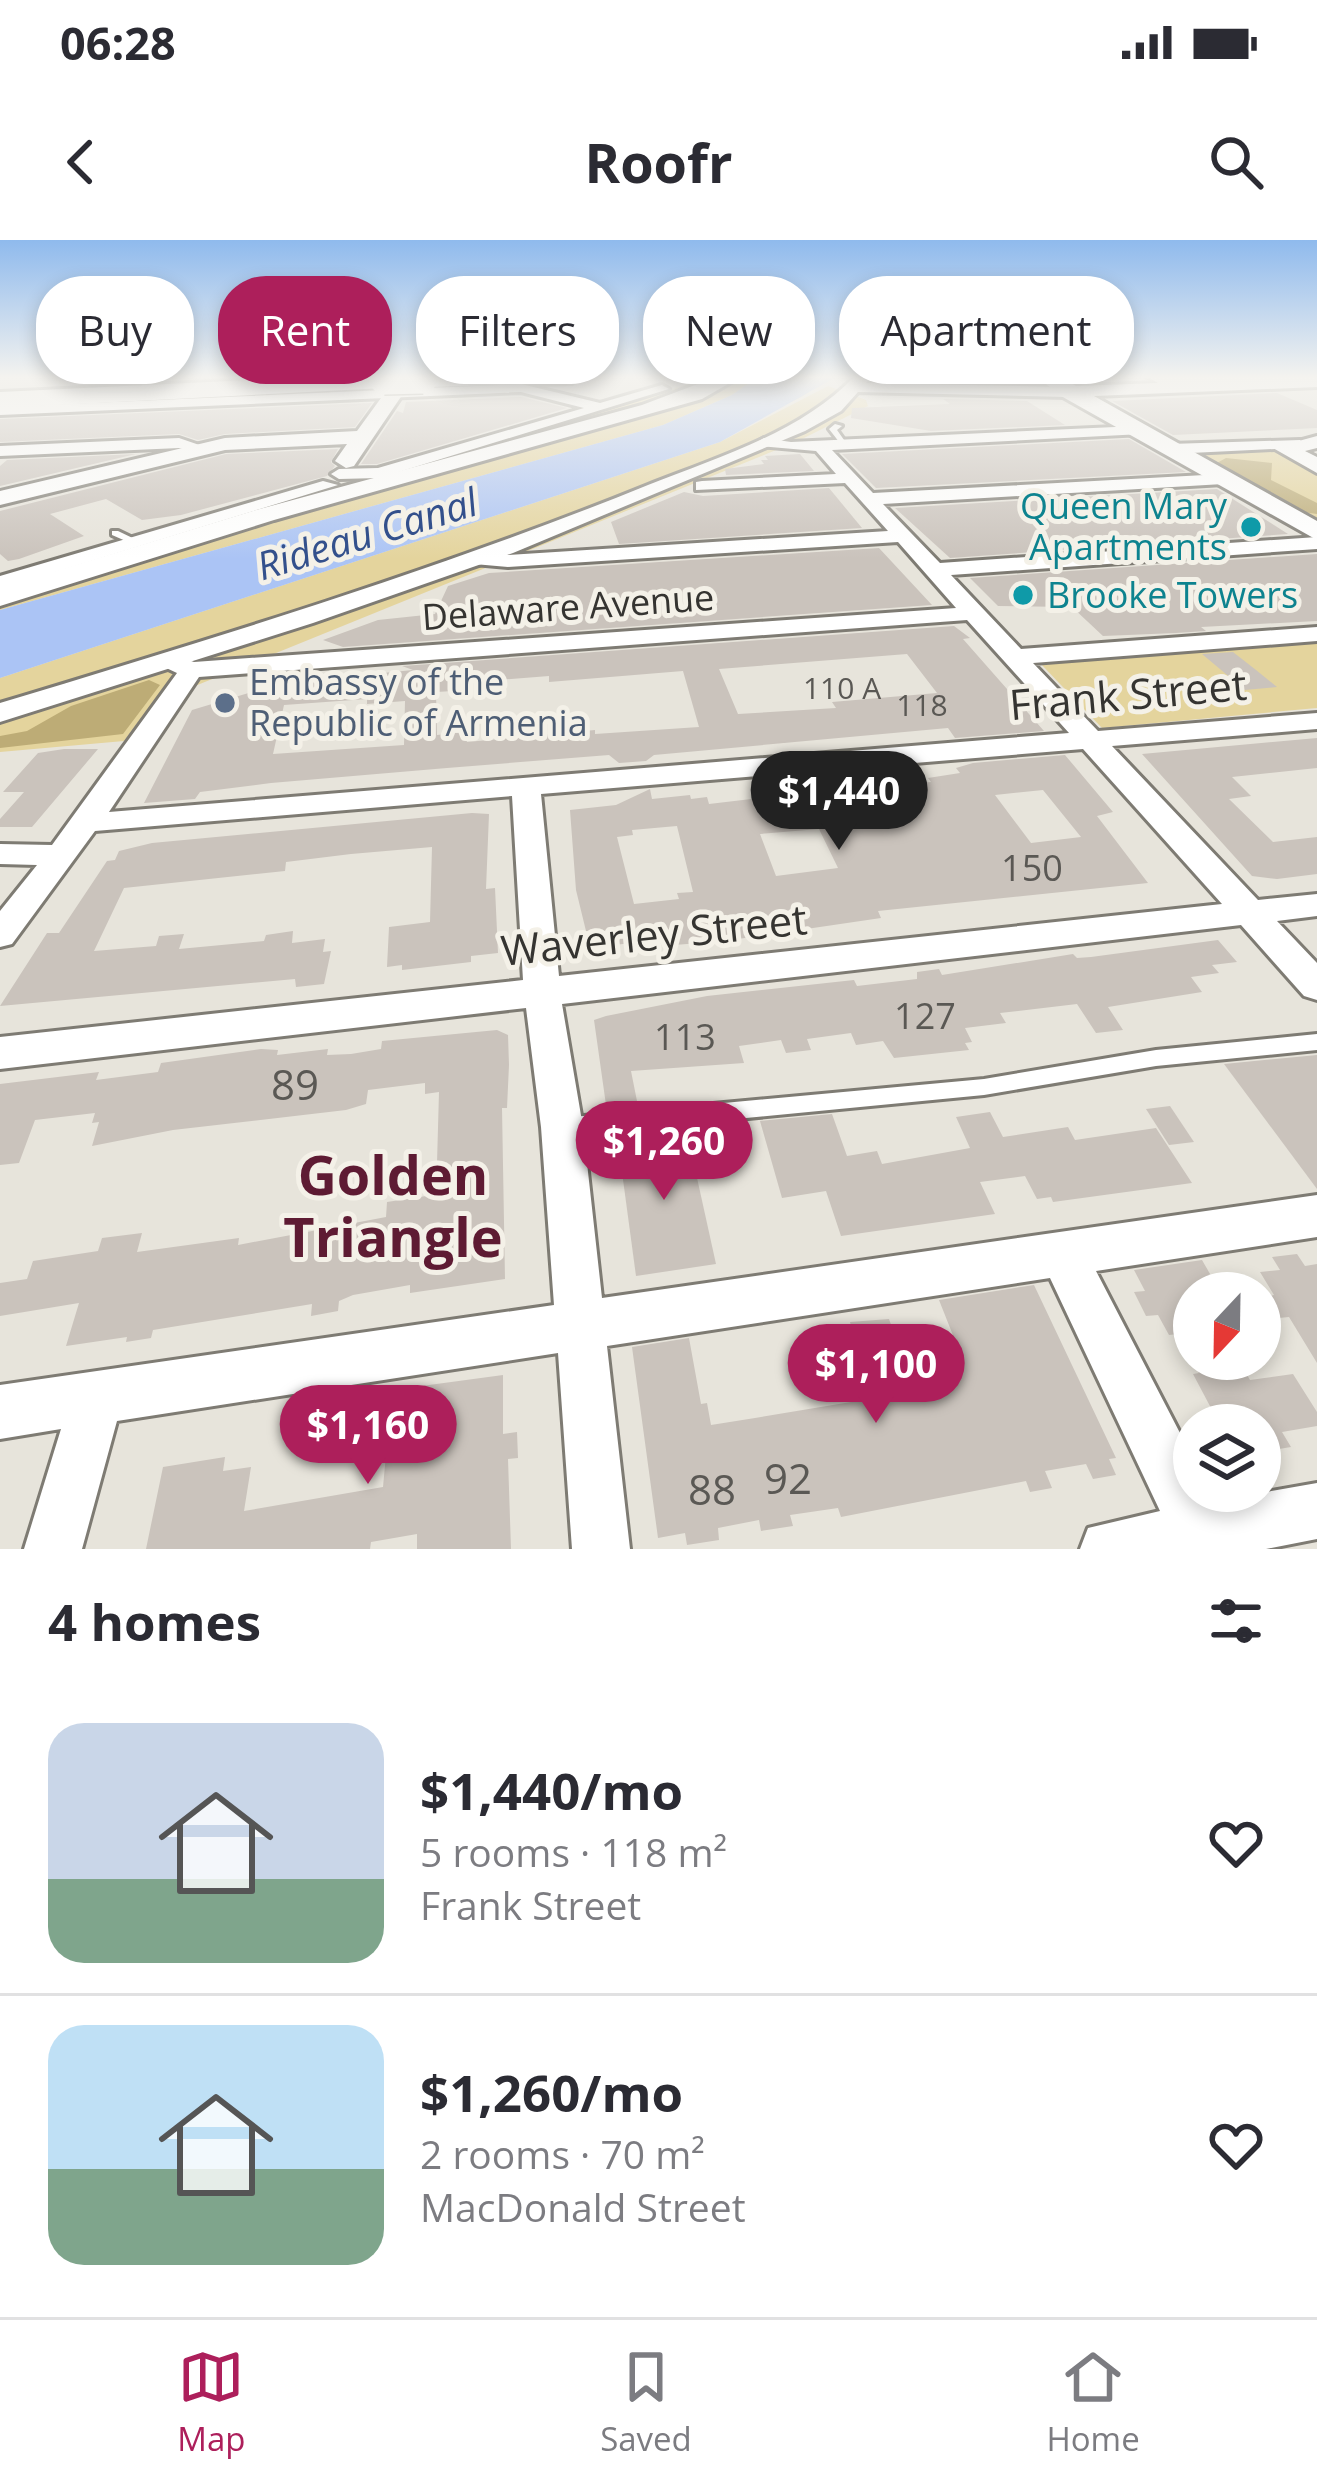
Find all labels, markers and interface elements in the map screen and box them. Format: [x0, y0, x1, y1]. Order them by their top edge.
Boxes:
text: 06:28 [60, 12, 176, 73]
text: Roofr [585, 125, 732, 199]
icon: back [48, 129, 114, 195]
icon: search [1203, 129, 1269, 195]
chip: Buy [36, 276, 194, 384]
chip: Rent [218, 276, 392, 384]
chip: Filters [416, 276, 619, 384]
chip: New [643, 276, 815, 384]
chip: Apartment [839, 276, 1134, 384]
water label: Rideau Canal [250, 474, 484, 591]
place label: Queen Mary Apartments [1020, 481, 1228, 571]
marker: Queen Mary Apartments [1238, 514, 1264, 540]
place label: Brooke Towers [1047, 570, 1298, 619]
street label: Delaware Avenue [420, 572, 716, 641]
marker: Brooke Towers [1010, 582, 1036, 608]
street label: Frank Street [1007, 655, 1249, 732]
place label: Embassy of the Republic of Armenia [249, 657, 588, 747]
house number: 110 A [803, 667, 881, 708]
house number: 118 [896, 684, 948, 725]
marker: Embassy of the Republic of Armenia [212, 690, 238, 716]
pin: $1,440 [741, 751, 937, 853]
text: $1,440 [778, 763, 900, 816]
house number: 150 [1001, 843, 1063, 892]
street label: Waverley Street [498, 889, 810, 978]
house number: 127 [894, 991, 956, 1040]
house number: 113 [654, 1012, 716, 1061]
house number: 89 [271, 1055, 319, 1112]
pin: $1,260 [566, 1101, 762, 1203]
text: $1,260 [603, 1113, 725, 1166]
district label: Golden Triangle [283, 1137, 503, 1273]
north arrow [1173, 1272, 1281, 1380]
map controls [1173, 1272, 1281, 1512]
pin: $1,100 [778, 1324, 974, 1426]
text: $1,100 [815, 1336, 937, 1389]
pin: $1,160 [270, 1385, 466, 1487]
text: $1,160 [307, 1397, 429, 1450]
button: layers [1173, 1404, 1281, 1512]
house number: 92 [764, 1449, 812, 1506]
house number: 88 [688, 1460, 736, 1517]
text: 4 homes [48, 1586, 261, 1656]
icon: filters [1203, 1588, 1269, 1654]
text: $1,440/mo [420, 1755, 683, 1825]
icon: home [144, 1771, 288, 1915]
icon: heart [1203, 1810, 1269, 1876]
text: 5 rooms · 118 m² [420, 1825, 727, 1878]
text: Frank Street [420, 1878, 641, 1931]
text: $1,260/mo [420, 2057, 683, 2127]
icon: home [144, 2073, 288, 2217]
icon: heart [1203, 2112, 1269, 2178]
text: 2 rooms · 70 m² [420, 2127, 705, 2180]
text: MacDonald Street [420, 2180, 746, 2233]
tab: Map [177, 2344, 246, 2461]
tab: Saved [600, 2344, 692, 2461]
tab: Home [1046, 2344, 1140, 2461]

